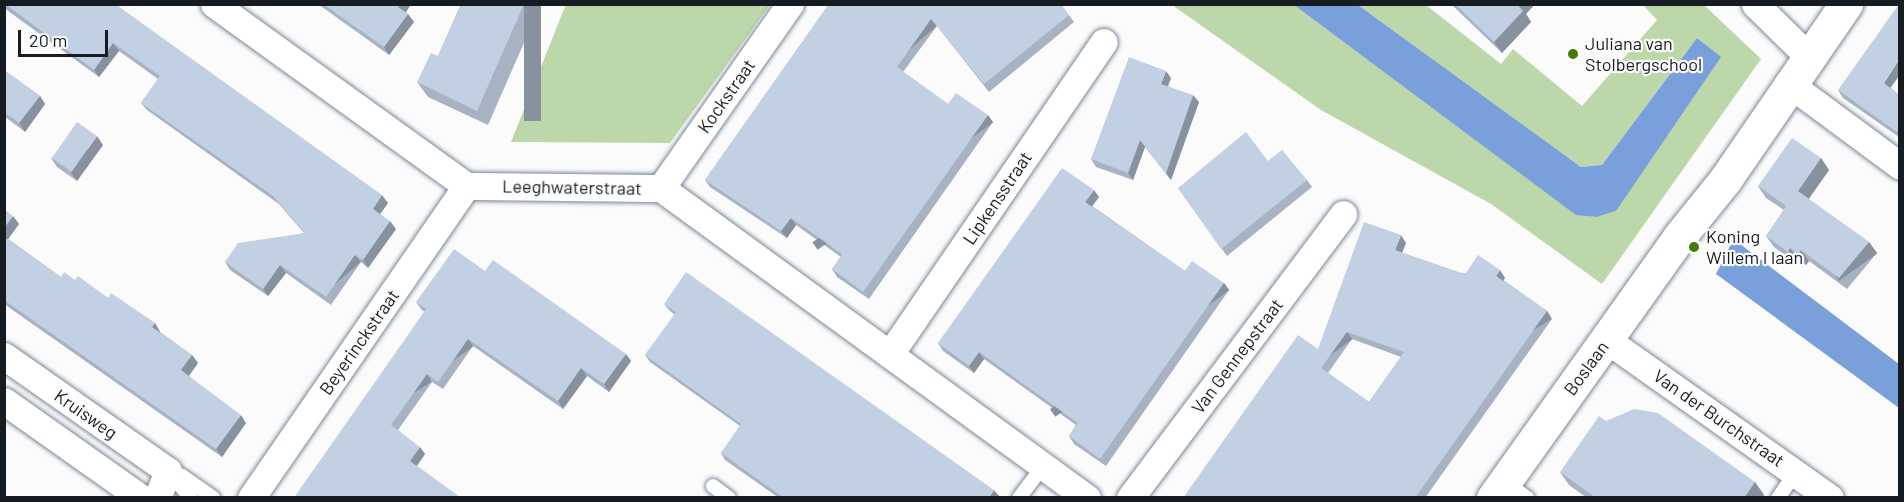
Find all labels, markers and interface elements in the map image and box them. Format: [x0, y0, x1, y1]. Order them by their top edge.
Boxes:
scale bar [21, 18, 111, 56]
text: 20 m [29, 29, 67, 51]
place label: Juliana van Stolbergschool [1585, 33, 1702, 76]
marker: Juliana van Stolbergschool [1566, 47, 1580, 61]
street label: Kockstraat [693, 55, 759, 137]
street label: Lipkensstraat [958, 147, 1036, 249]
street label: Leeghwaterstraat [502, 175, 642, 199]
place label: Koning Willem I laan [1706, 226, 1803, 268]
marker: Koning Willem I laan [1687, 240, 1701, 254]
street label: Beyerinckstraat [315, 285, 403, 399]
street label: Van Gennepstraat [1187, 294, 1287, 418]
street label: Boslaan [1559, 337, 1613, 399]
street label: Van der Burchstraat [1649, 365, 1789, 471]
street label: Kruisweg [50, 385, 122, 443]

